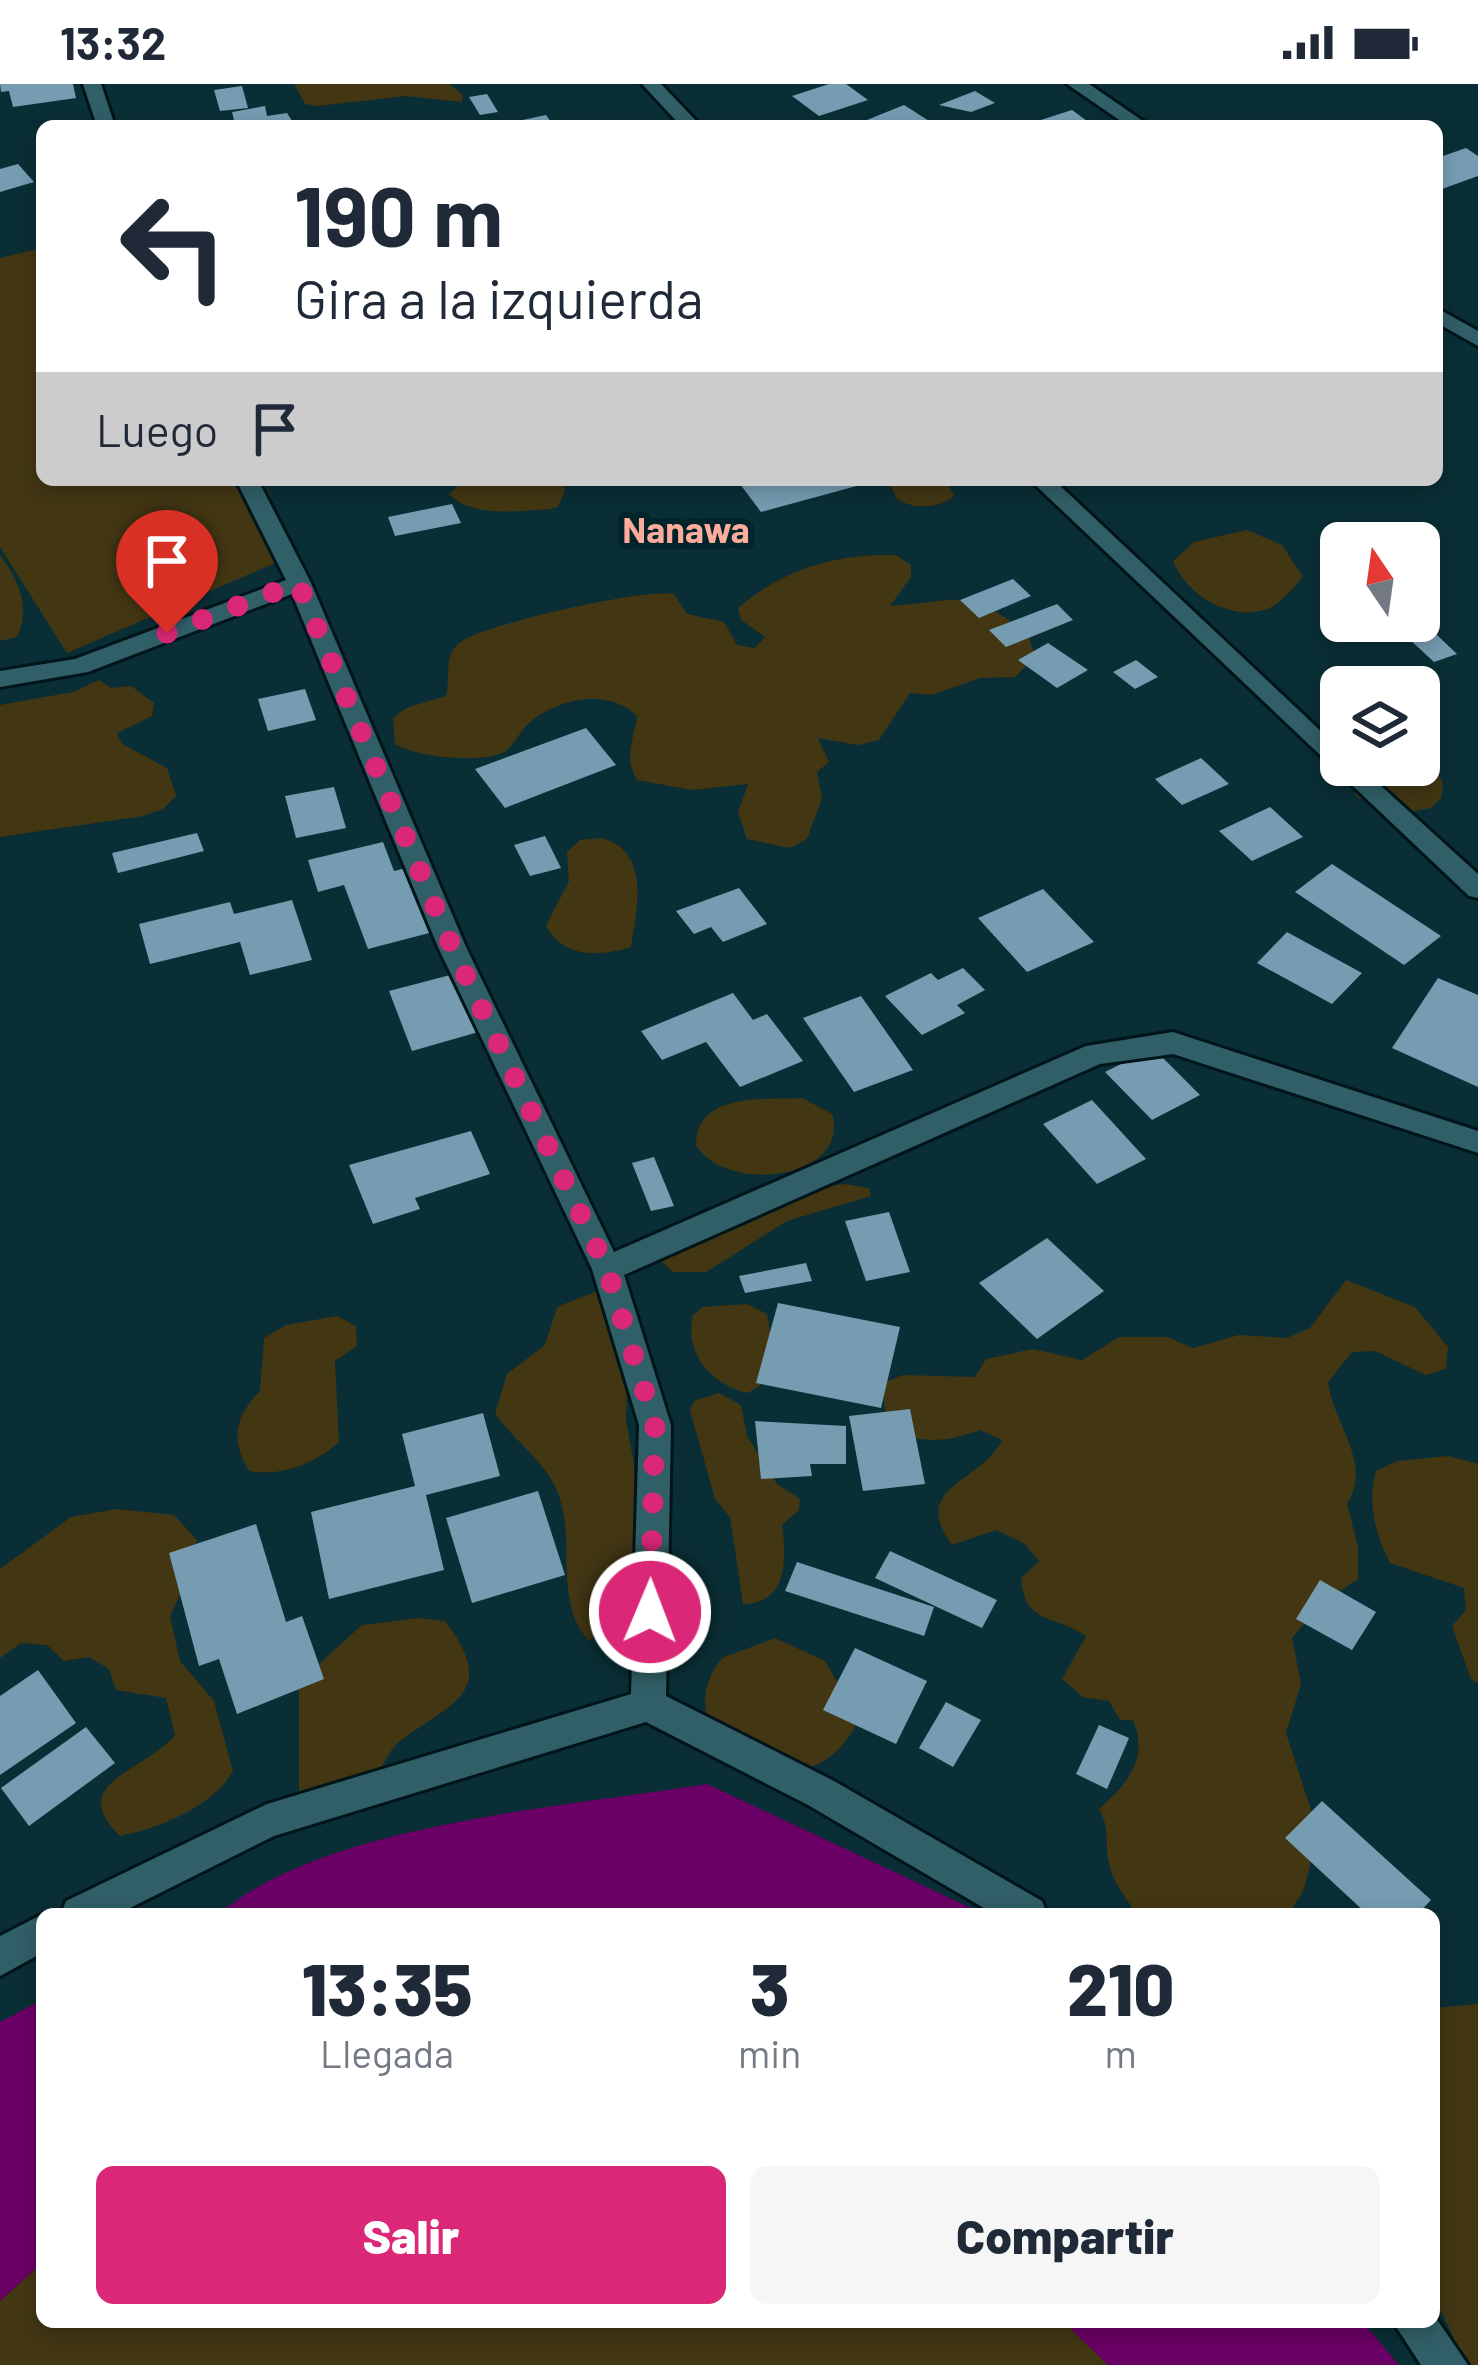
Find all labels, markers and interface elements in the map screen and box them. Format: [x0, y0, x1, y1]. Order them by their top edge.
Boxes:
text: 13:32 [60, 15, 166, 69]
text: 190 m [294, 163, 503, 264]
icon: left [96, 168, 252, 324]
text: Gira a la izquierda [294, 265, 704, 330]
icon: arrive [242, 396, 308, 462]
text: Luego [96, 402, 218, 456]
district label: Nanawa [622, 507, 750, 550]
pin [116, 510, 218, 633]
north arrow [1320, 522, 1440, 642]
map controls [1320, 522, 1440, 786]
icon: arrive [134, 528, 200, 594]
button: layers [1320, 666, 1440, 786]
position arrow [587, 1549, 713, 1675]
text: 13:35 [302, 1944, 472, 2030]
text: 3 [750, 1944, 789, 2030]
text: 210 [1067, 1944, 1174, 2030]
text: Llegada [320, 2029, 454, 2076]
text: min [738, 2029, 801, 2076]
text: m [1105, 2029, 1137, 2076]
button: Salir [96, 2166, 726, 2304]
button: Compartir [750, 2166, 1380, 2304]

